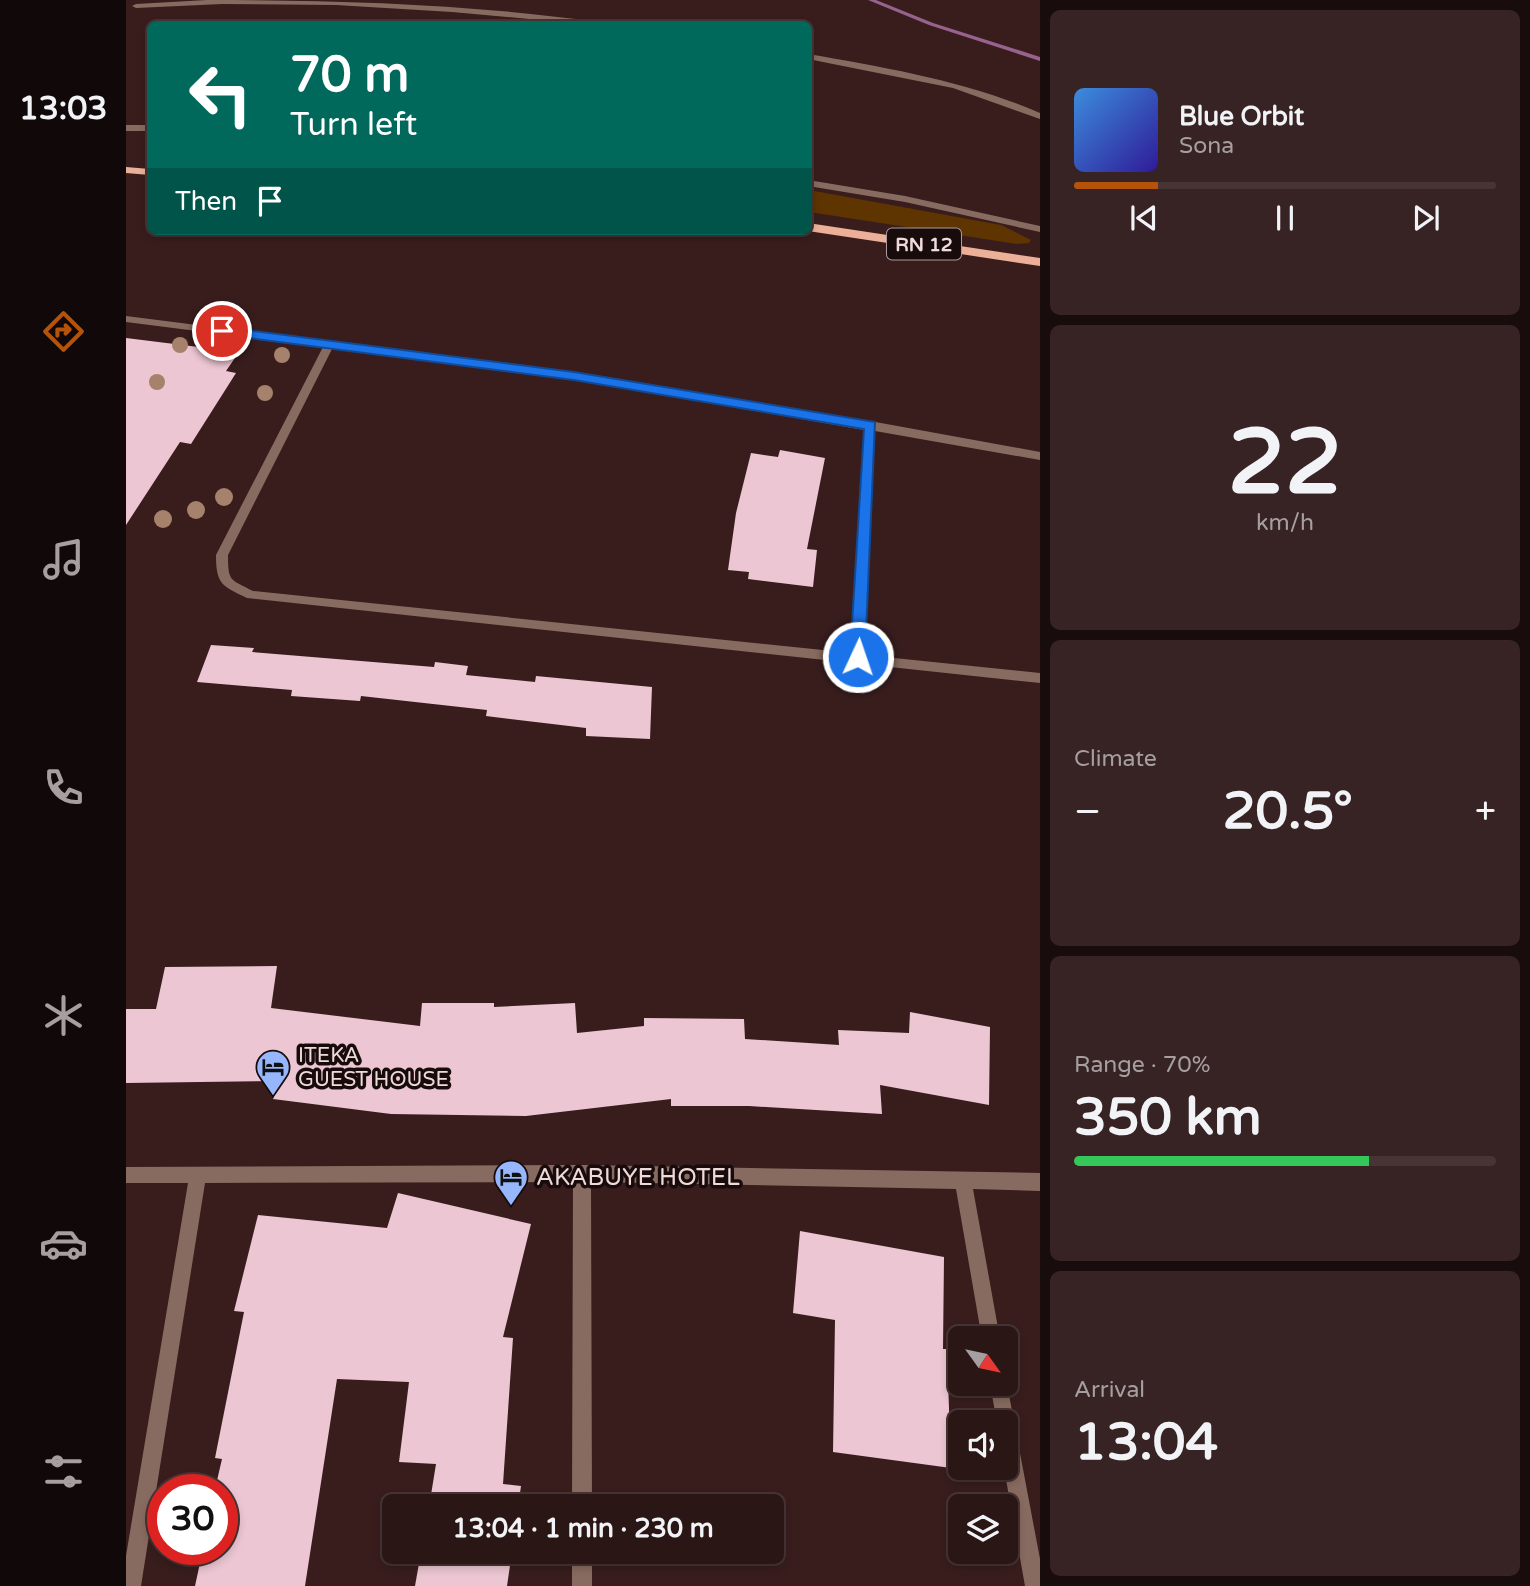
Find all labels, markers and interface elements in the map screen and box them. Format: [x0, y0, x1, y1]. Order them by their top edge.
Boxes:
text: 70 m [290, 46, 409, 105]
icon: left [175, 49, 266, 140]
text: 13:03 [19, 90, 107, 128]
text: Blue Orbit [1179, 101, 1304, 132]
text: Turn left [290, 106, 417, 144]
text: Sona [1179, 132, 1234, 160]
icon: arrive [251, 182, 289, 220]
text: Then [175, 186, 237, 217]
icon: previous [1125, 199, 1163, 237]
icon: pause [1266, 199, 1304, 237]
icon: next [1407, 199, 1445, 237]
road number: RN 12 [887, 228, 961, 260]
pin [192, 301, 252, 361]
icon: directions [39, 307, 88, 356]
icon: arrive [203, 312, 241, 350]
text: 22 [1228, 408, 1342, 518]
text: km/h [1256, 509, 1314, 537]
icon: music [39, 535, 88, 584]
position arrow [821, 620, 895, 694]
text: Climate [1074, 745, 1157, 773]
icon: phone [39, 763, 88, 812]
text: 20.5° [1223, 780, 1353, 843]
text: − [1074, 789, 1101, 835]
text: + [1475, 789, 1496, 835]
icon: climate [39, 991, 88, 1040]
place label: ITEKA GUEST HOUSE [298, 1043, 449, 1092]
hotel icon: ITEKA GUEST HOUSE [254, 1048, 292, 1097]
text: Range · 70% [1074, 1051, 1210, 1079]
text: 350 km [1074, 1086, 1262, 1149]
hotel icon: AKABUYE HOTEL [492, 1158, 530, 1207]
place label: AKABUYE HOTEL [536, 1163, 740, 1192]
icon: car [39, 1219, 88, 1268]
north arrow [948, 1326, 1018, 1396]
map controls [948, 1326, 1018, 1564]
text: Arrival [1074, 1376, 1145, 1404]
button: sound [948, 1410, 1018, 1480]
text: 13:04 [1074, 1411, 1218, 1474]
icon: filters [39, 1447, 88, 1496]
speed limit sign: 30 [147, 1474, 238, 1565]
button: layers [948, 1494, 1018, 1564]
text: 13:04 · 1 min · 230 m [452, 1513, 714, 1544]

